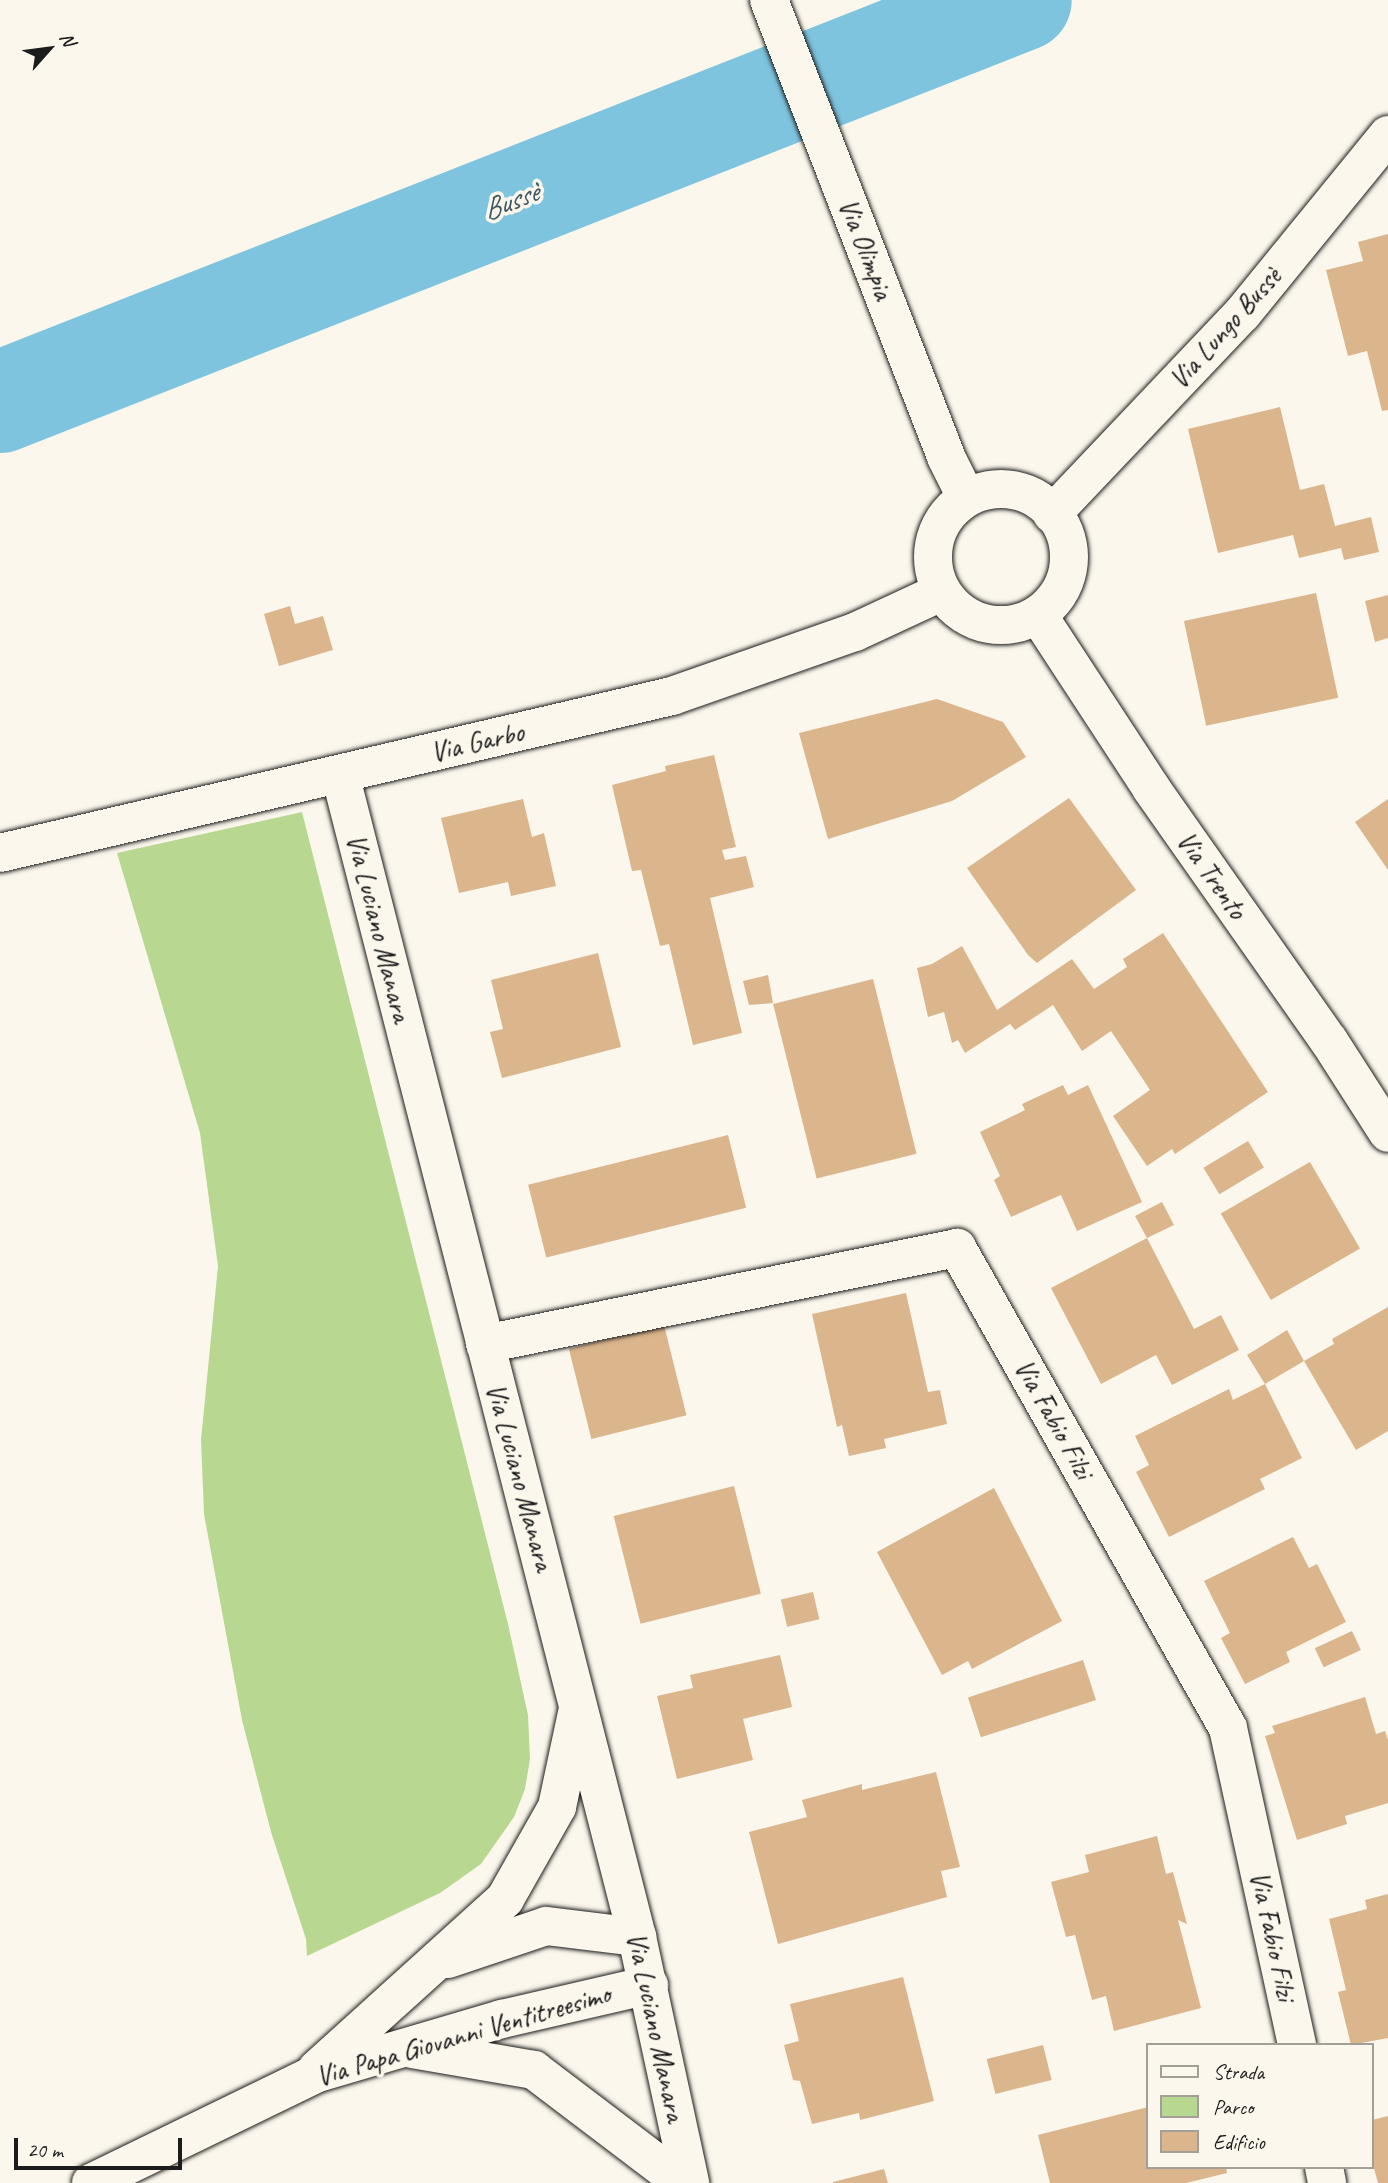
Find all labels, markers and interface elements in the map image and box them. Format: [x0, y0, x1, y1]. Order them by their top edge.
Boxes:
north arrow [14, 14, 84, 84]
text: N [54, 28, 81, 50]
water label: Bussè [477, 174, 543, 228]
street label: Via Olimpia [831, 194, 901, 304]
street label: Via Lungo Bussè [1162, 261, 1288, 395]
street label: Via Garbo [427, 715, 527, 769]
street label: Via Trento [1170, 825, 1254, 925]
street label: Via Luciano Manara [339, 831, 419, 1025]
street label: Via Fabio Filzi [1007, 1353, 1101, 1485]
street label: Via Luciano Manara [479, 1380, 561, 1574]
street label: Via Fabio Filzi [1243, 1868, 1303, 2004]
street label: Via Luciano Manara [620, 1930, 692, 2124]
street label: Via Papa Giovanni Ventitreesimo [312, 1977, 614, 2093]
legend [1146, 2043, 1374, 2169]
text: Strada [1213, 2059, 1264, 2085]
text: Parco [1213, 2094, 1253, 2120]
scale bar [18, 2124, 186, 2168]
text: Edificio [1213, 2129, 1265, 2155]
text: 20 m [27, 2137, 63, 2163]

